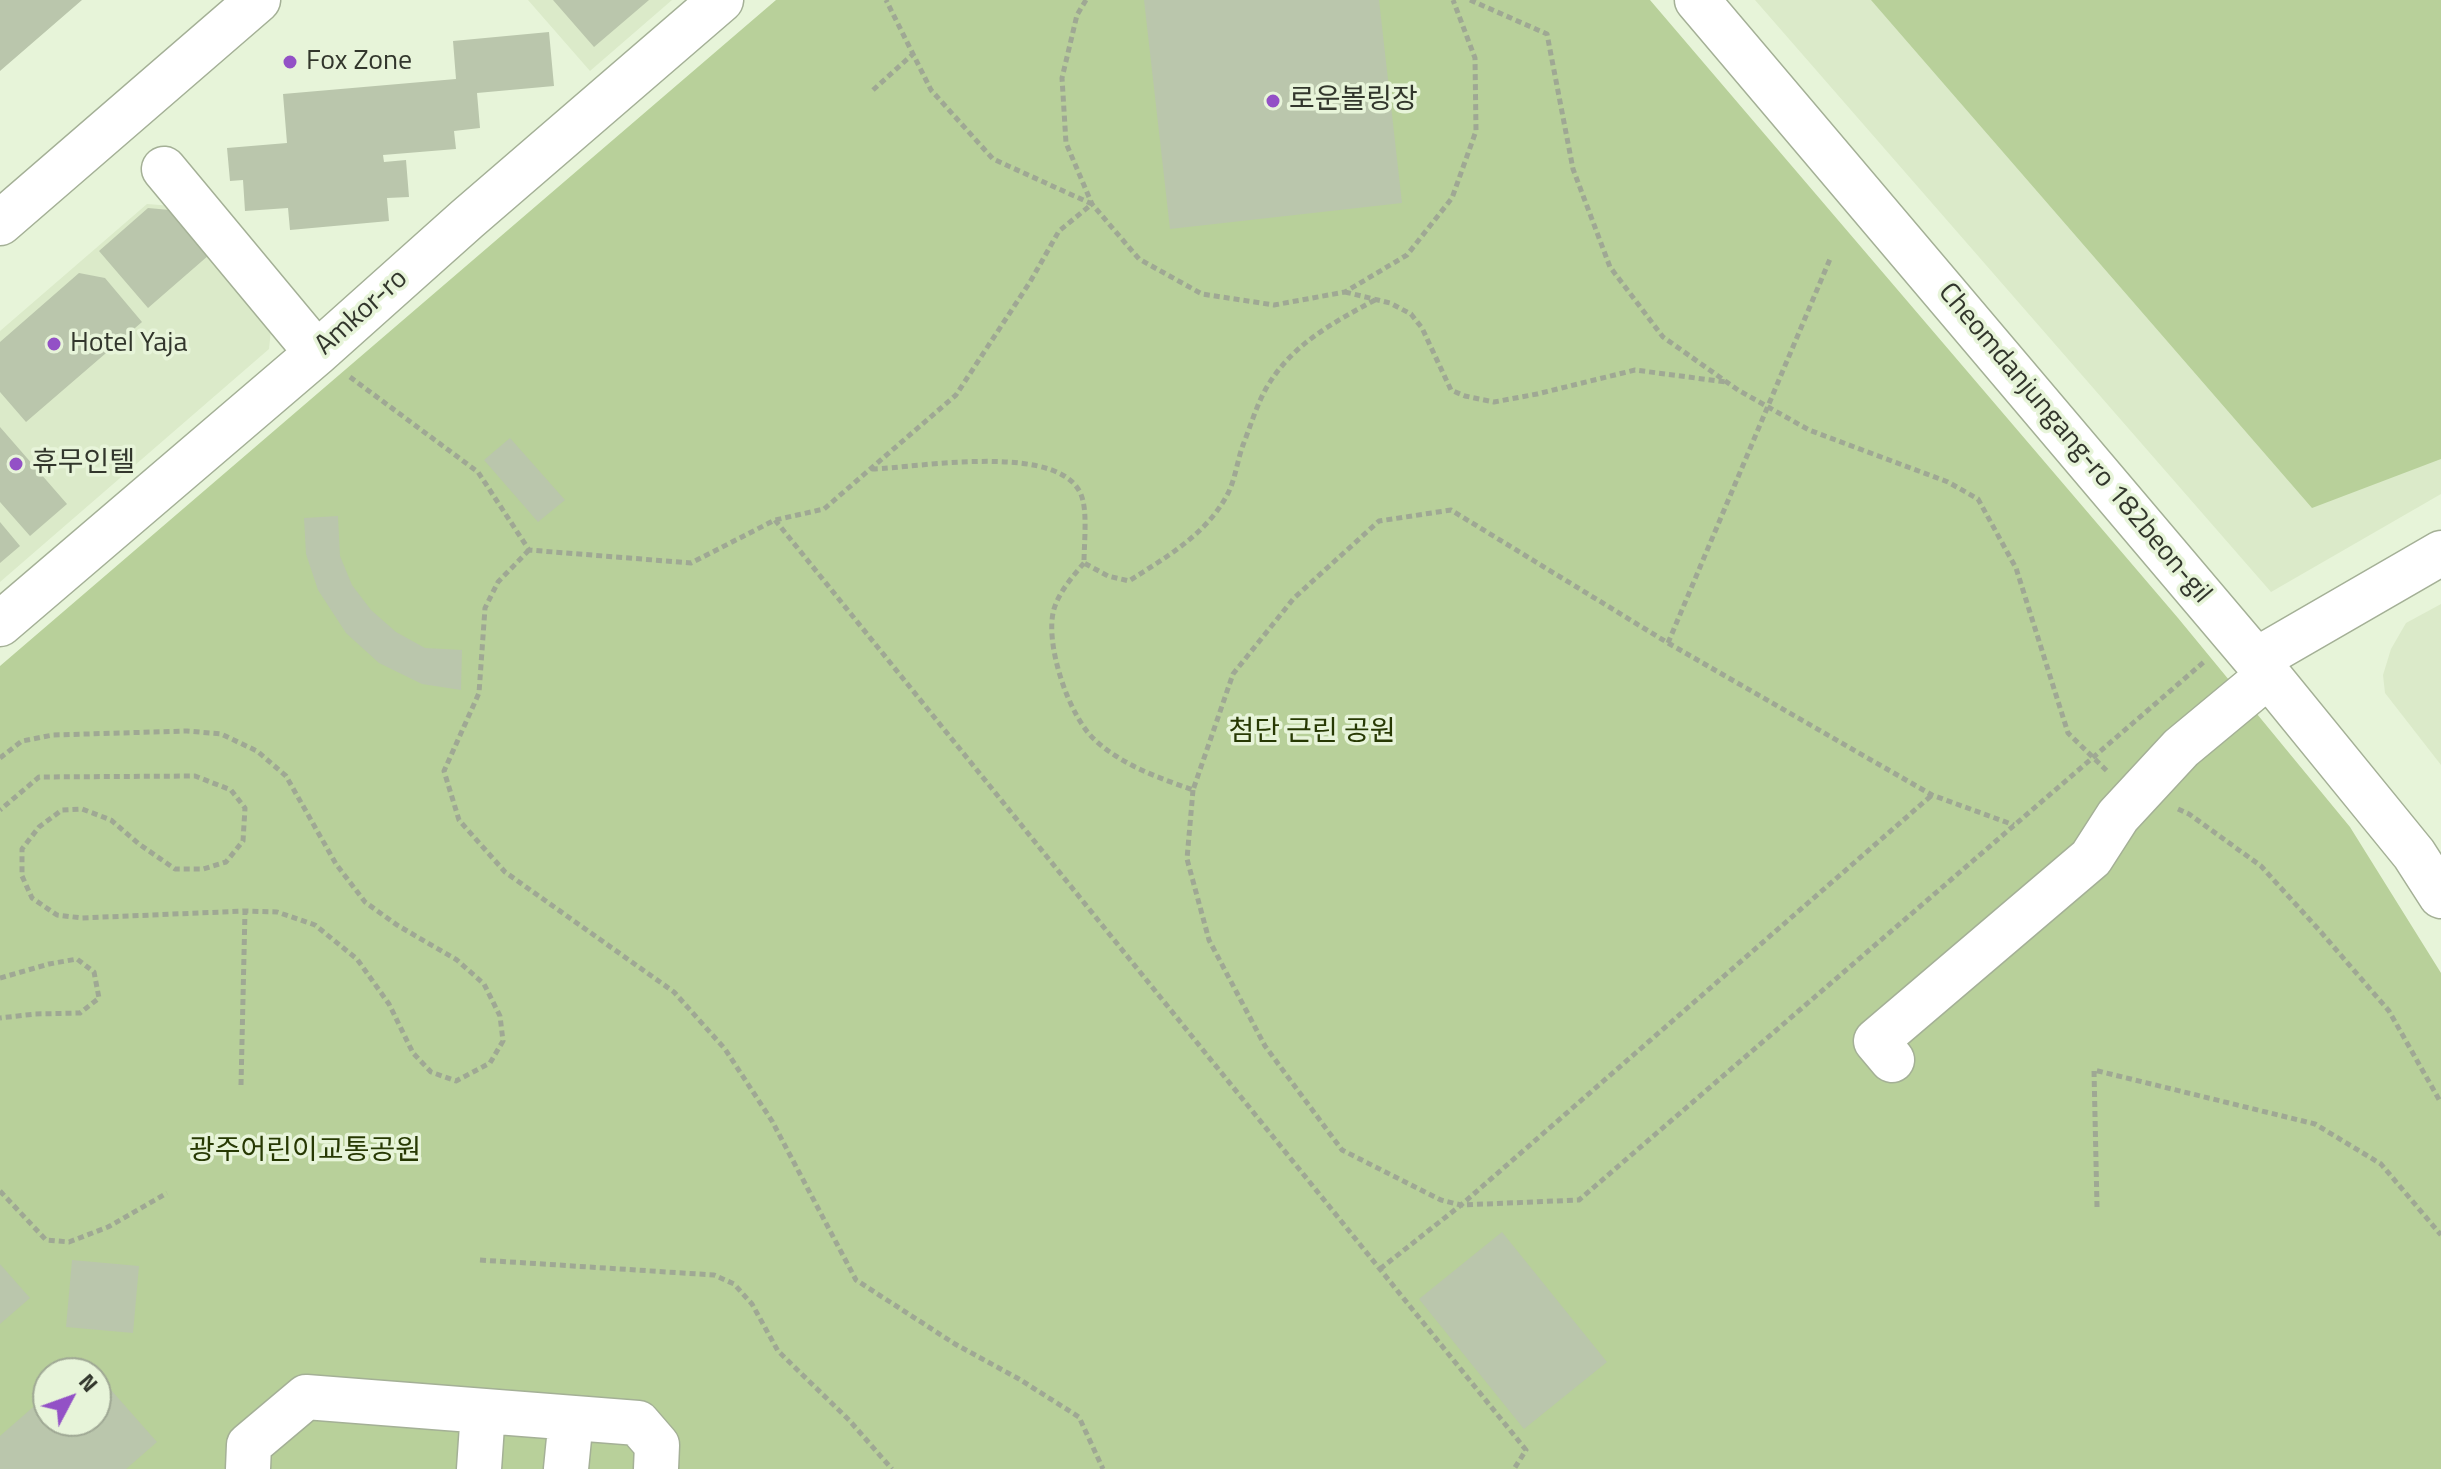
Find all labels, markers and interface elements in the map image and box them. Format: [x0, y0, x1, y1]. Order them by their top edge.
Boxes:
place label: Fox Zone [306, 45, 412, 79]
marker: Fox Zone [281, 53, 299, 71]
place label: 로운볼링장 [1289, 84, 1418, 118]
marker: 로운볼링장 [1264, 92, 1282, 110]
street label: Amkor-ro [309, 263, 415, 363]
street label: Cheomdanjungang-ro 182beon-gil [1930, 277, 2218, 611]
place label: Hotel Yaja [70, 327, 187, 361]
marker: Hotel Yaja [45, 335, 63, 353]
place label: 휴무인텔 [32, 447, 135, 481]
marker: 휴무인텔 [7, 455, 25, 473]
park label: 첨단 근린 공원 [1229, 716, 1395, 750]
park label: 광주어린이교통공원 [189, 1135, 421, 1169]
north arrow [32, 1357, 112, 1437]
text: N [71, 1366, 106, 1399]

